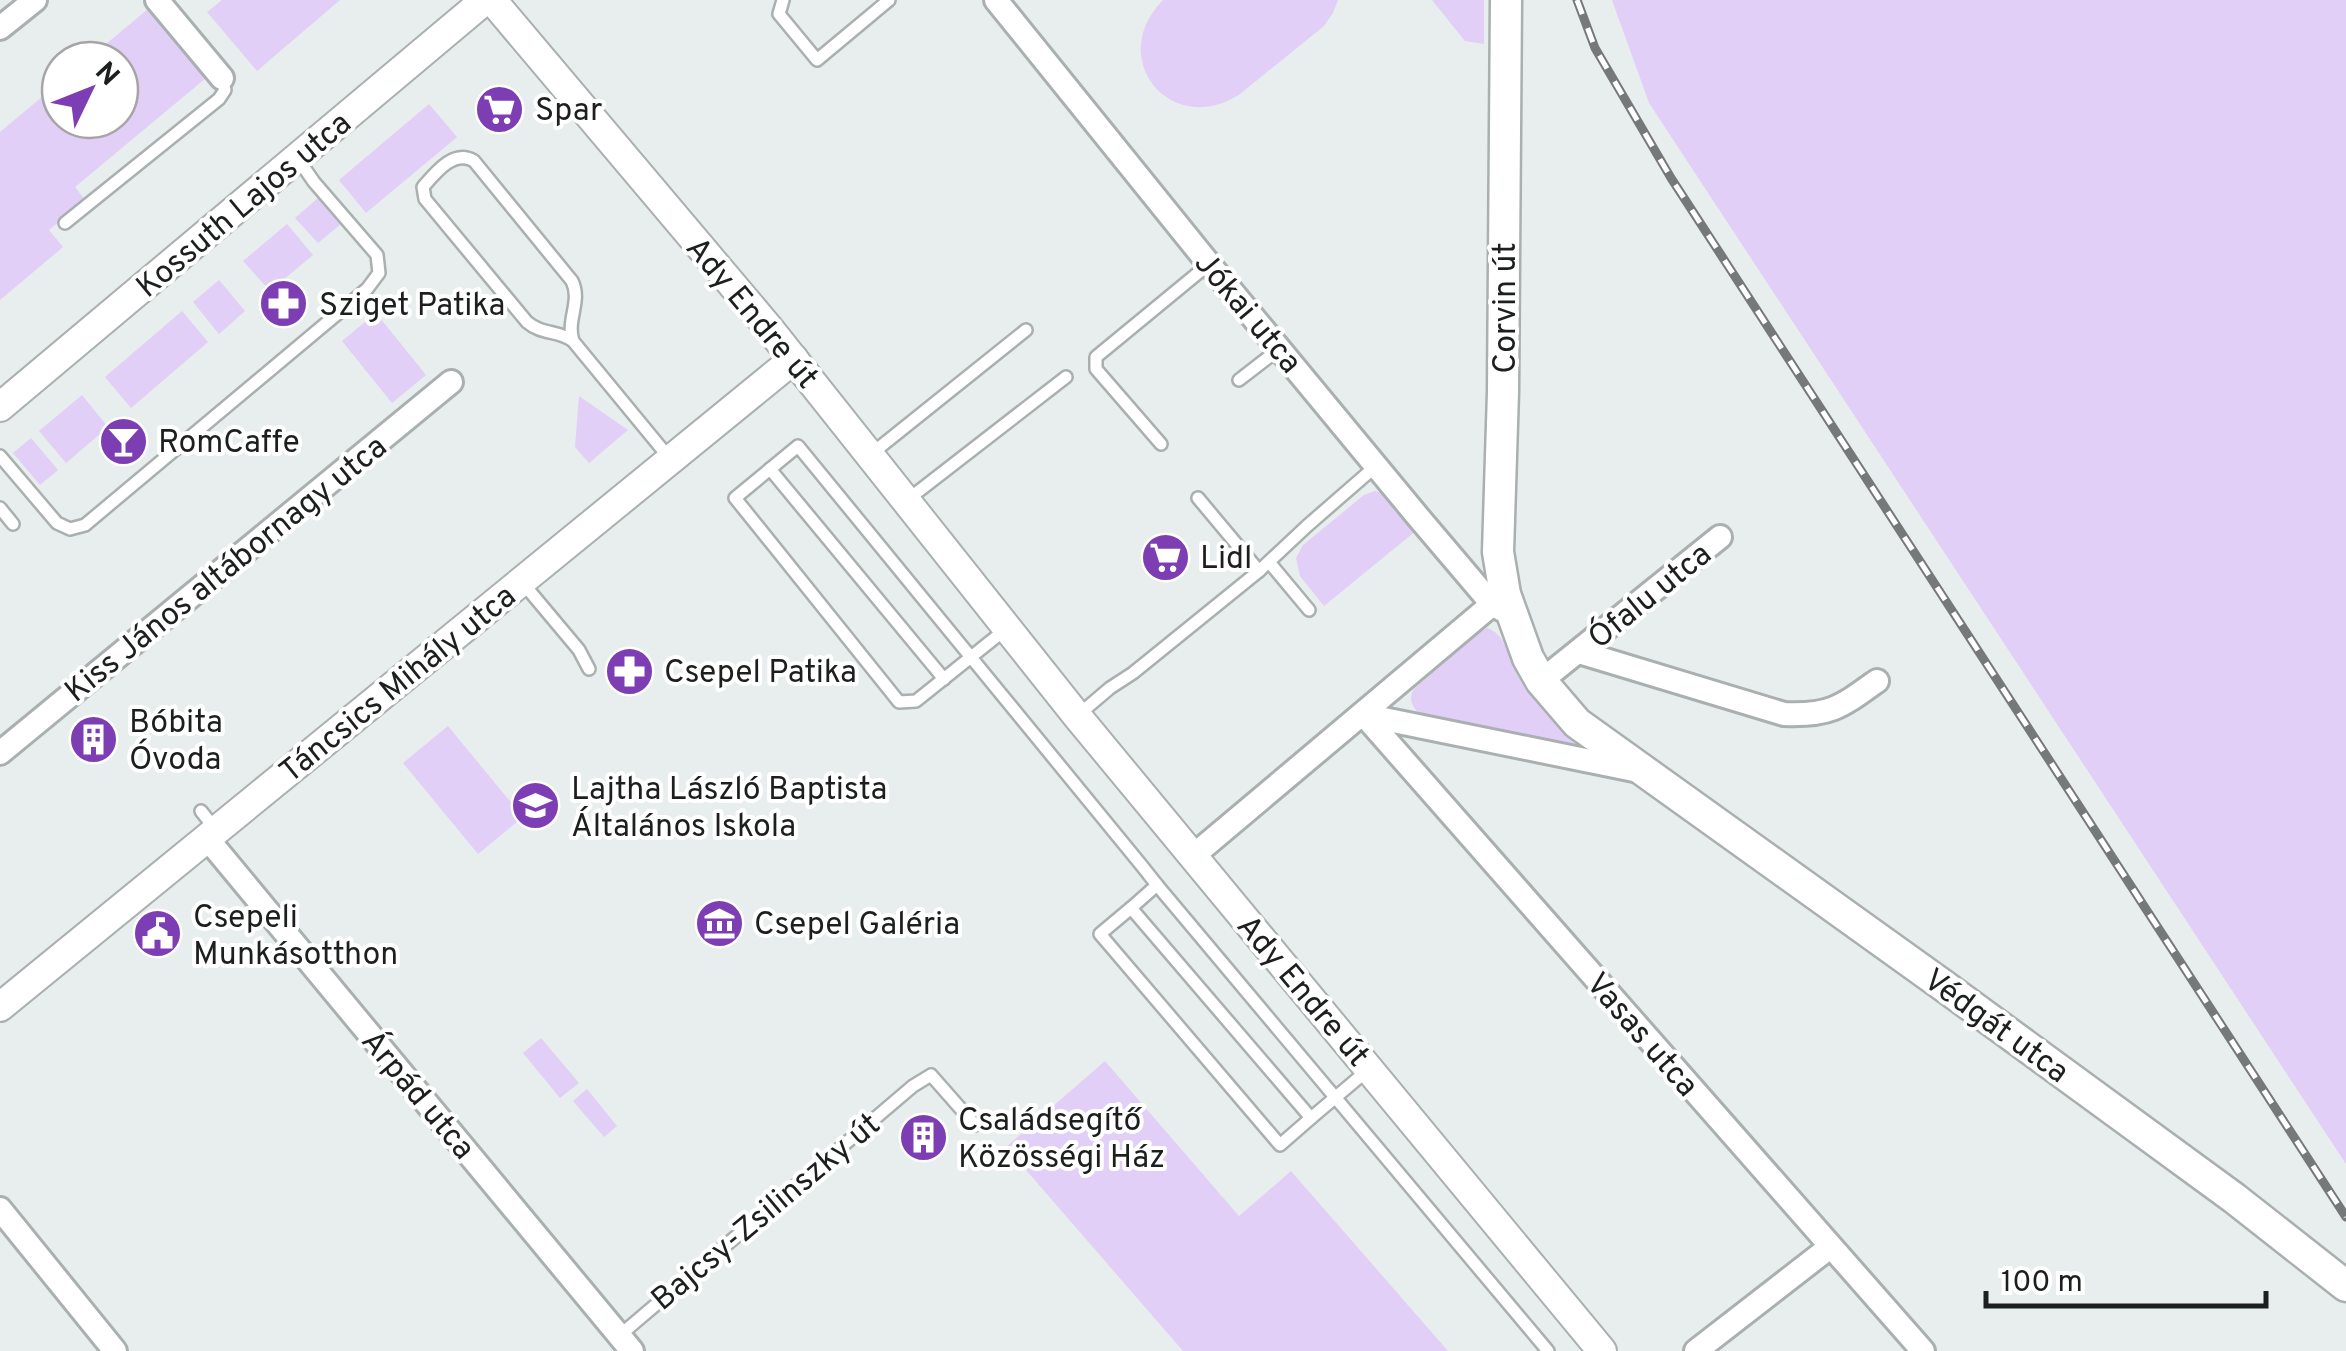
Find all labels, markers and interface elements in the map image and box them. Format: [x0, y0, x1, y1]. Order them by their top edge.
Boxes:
north arrow [40, 40, 140, 140]
text: N [86, 55, 126, 95]
supermarket icon: Spar [474, 83, 526, 135]
place label: Spar [535, 92, 602, 132]
street label: Kossuth Lajos utca [129, 105, 361, 308]
street label: Ady Endre út [676, 230, 826, 398]
street label: Corvin út [1487, 242, 1527, 374]
street label: Jókai utca [1184, 245, 1309, 383]
pharmacy icon: Sziget Patika [258, 278, 310, 330]
place label: Sziget Patika [319, 287, 505, 327]
bar icon: RomCaffe [97, 415, 149, 467]
place label: RomCaffe [158, 424, 300, 464]
street label: Kiss János altábornagy utca [58, 428, 396, 713]
supermarket icon: Lidl [1139, 531, 1191, 583]
street label: Ófalu utca [1579, 533, 1721, 659]
place label: Lidl [1200, 540, 1252, 580]
street label: Táncsics Mihály utca [273, 578, 525, 793]
pharmacy icon: Csepel Patika [603, 645, 655, 697]
place label: Csepel Patika [664, 654, 857, 694]
place label: Bóbita Óvoda [129, 704, 223, 781]
building icon: Bóbita Óvoda [68, 713, 120, 765]
place label: Lajtha László Baptista Általános Iskola [571, 771, 887, 848]
school or university icon: Lajtha László Baptista Általános Iskola [510, 780, 562, 832]
museum icon: Csepel Galéria [693, 897, 745, 949]
place label: Csepeli Munkásotthon [193, 899, 398, 976]
place label: Csepel Galéria [754, 906, 960, 946]
public building icon: Csepeli Munkásotthon [132, 908, 184, 960]
street label: Ady Endre út [1227, 908, 1377, 1076]
street label: Védgát utca [1915, 961, 2076, 1094]
street label: Vasas utca [1576, 966, 1706, 1106]
street label: Árpád utca [351, 1022, 484, 1169]
place label: Családsegítő Közösségi Ház [958, 1102, 1165, 1179]
street label: Bajcsy-Zsilinszky út [644, 1106, 890, 1321]
building icon: Családsegítő Közösségi Ház [897, 1111, 949, 1163]
scale bar [1986, 1246, 2266, 1308]
text: 100 m [2001, 1265, 2083, 1302]

